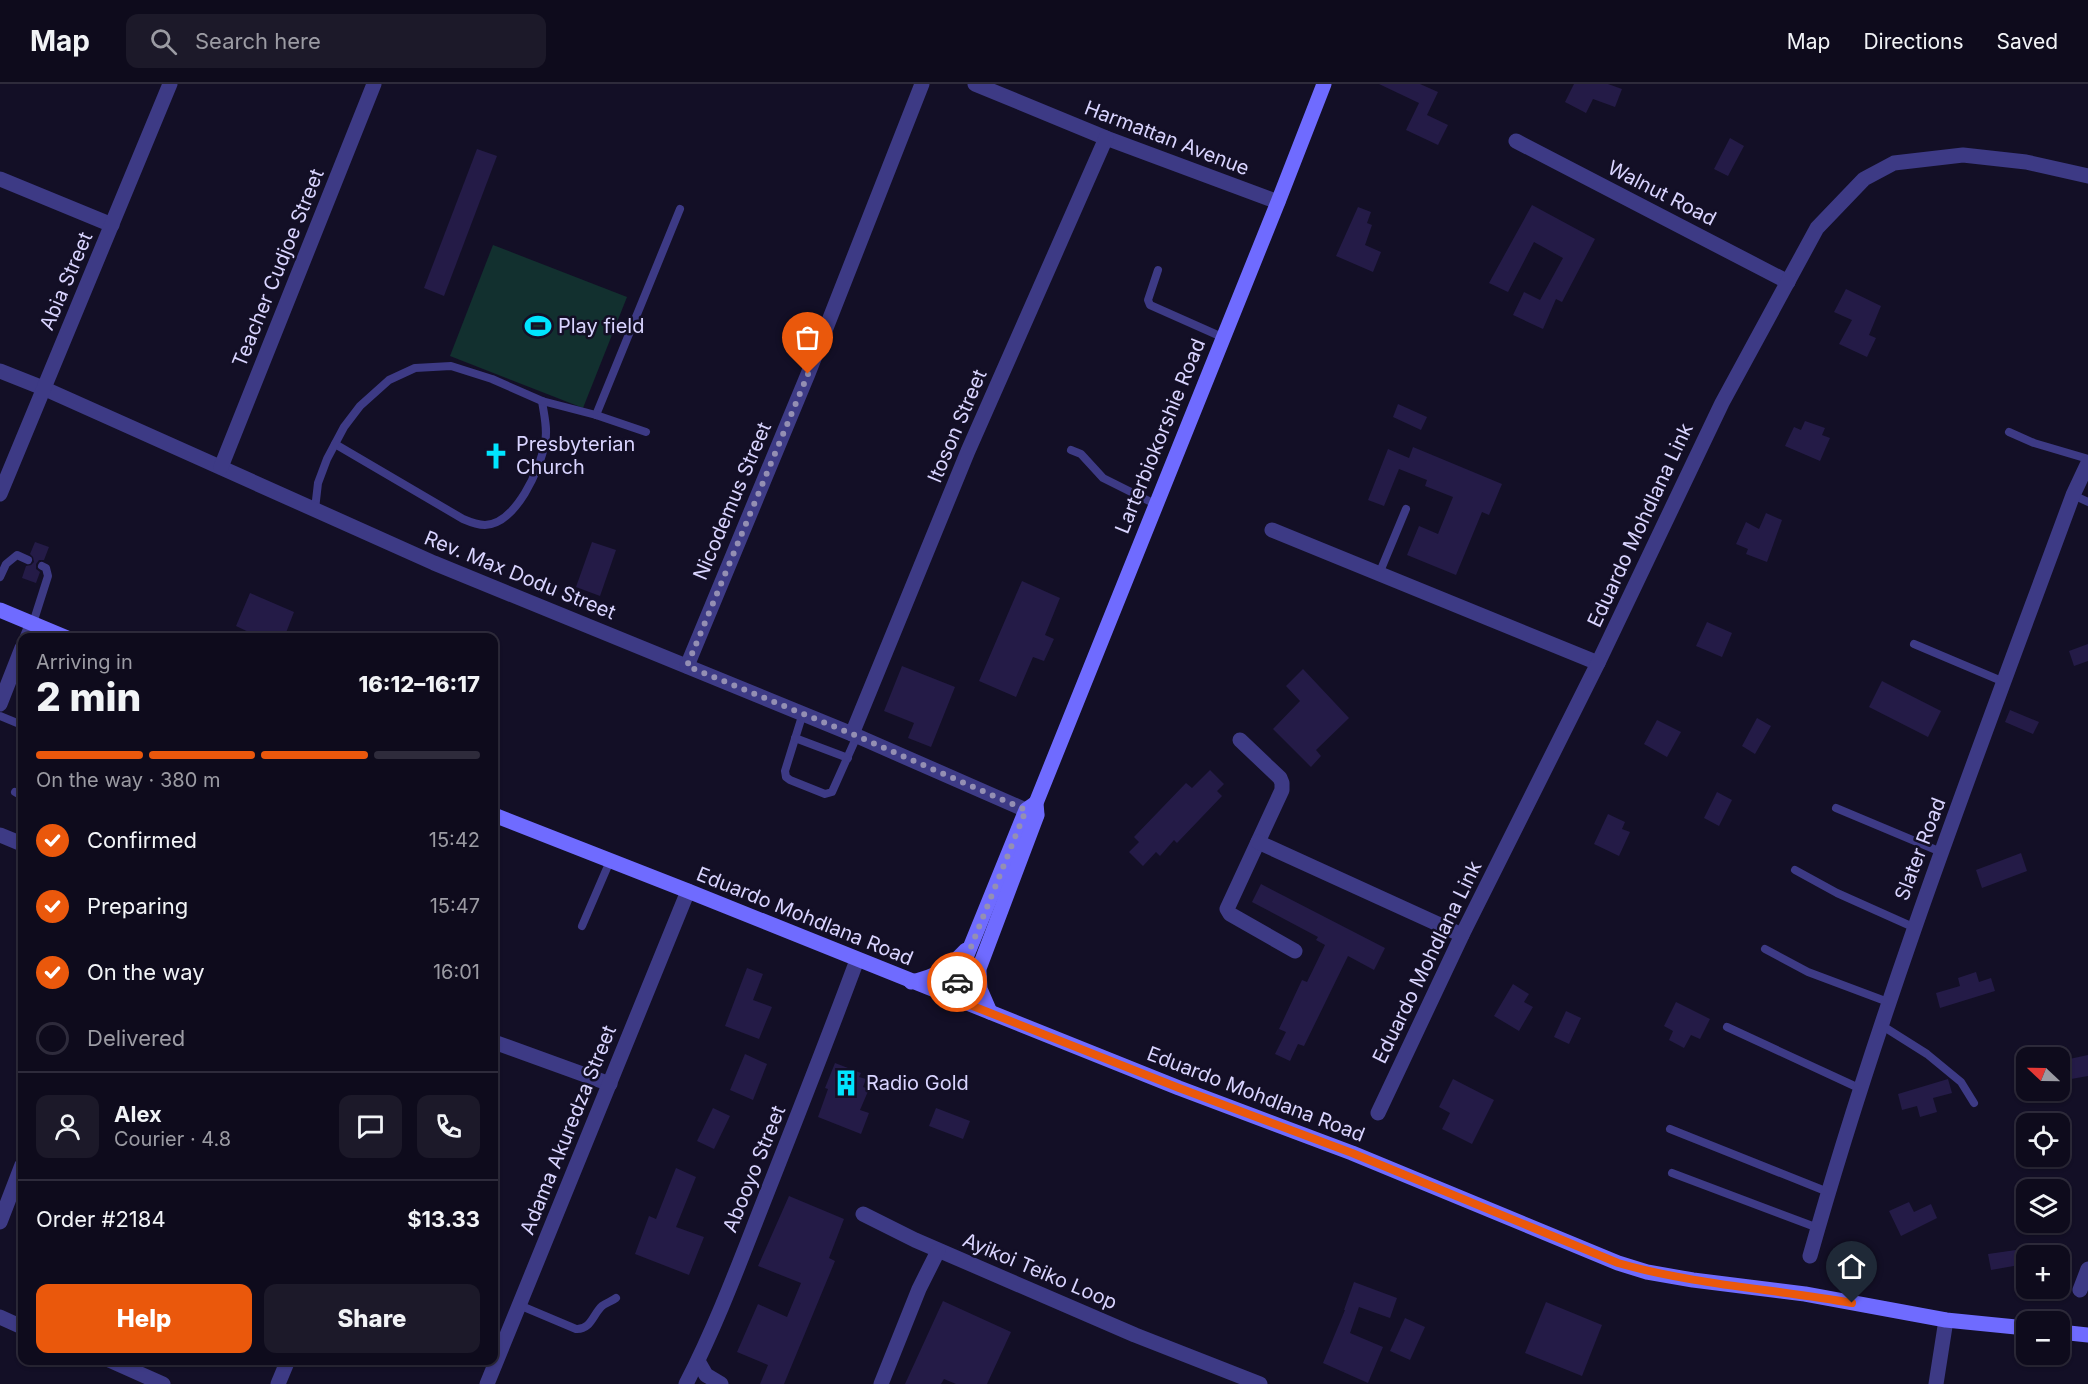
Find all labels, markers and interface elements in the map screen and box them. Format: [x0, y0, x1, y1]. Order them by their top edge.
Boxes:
search box [126, 14, 546, 68]
text: Map [30, 24, 90, 58]
icon: search [147, 25, 180, 58]
text: Search here [195, 28, 321, 54]
text: Map [1787, 29, 1830, 54]
text: Directions [1863, 29, 1964, 54]
text: Saved [1997, 29, 2058, 54]
street label: Harmattan Avenue [1081, 96, 1253, 180]
street label: Walnut Road [1604, 155, 1720, 231]
street label: Teacher Cudjoe Street [227, 165, 329, 371]
street label: Abia Street [35, 228, 98, 334]
sports icon: Play field [523, 311, 553, 341]
pin [782, 312, 833, 374]
place label: Play field [558, 314, 644, 338]
icon: bag [791, 321, 824, 354]
street label: Larterbiokorshie Road [1110, 335, 1210, 537]
street label: Itoson Street [922, 365, 992, 486]
street label: Nicodemus Street [688, 418, 776, 584]
street label: Eduardo Mohdlana Link [1582, 419, 1698, 631]
place label: Presbyterian Church [516, 432, 635, 479]
church icon: Presbyterian Church [481, 441, 511, 471]
street label: Rev. Max Dodu Street [421, 526, 619, 625]
text: Arriving in [36, 650, 133, 674]
text: 16:12–16:17 [359, 671, 480, 697]
text: 2 min [36, 673, 141, 720]
text: On the way · 380 m [36, 768, 220, 792]
street label: Slater Road [1889, 794, 1951, 904]
icon: check [36, 824, 69, 857]
text: Confirmed [87, 827, 197, 853]
text: 15:42 [429, 828, 480, 852]
street label: Eduardo Mohdlana Link [1368, 857, 1486, 1067]
street label: Eduardo Mohdlana Road [693, 862, 917, 970]
icon: check [36, 890, 69, 923]
text: Preparing [87, 893, 188, 919]
text: 15:47 [430, 894, 480, 918]
courier [927, 952, 987, 1012]
icon: check [36, 956, 69, 989]
text: On the way [87, 959, 205, 985]
text: 16:01 [433, 960, 480, 984]
icon: car [941, 966, 974, 999]
street label: Adama Akuredza Street [515, 1021, 621, 1238]
text: Delivered [87, 1025, 185, 1051]
street label: Eduardo Mohdlana Road [1144, 1041, 1368, 1147]
north arrow [2016, 1047, 2070, 1101]
map controls [2016, 1047, 2070, 1365]
building icon: Radio Gold [831, 1068, 861, 1098]
place label: Radio Gold [866, 1071, 969, 1095]
button: person [36, 1095, 99, 1158]
button: chat [339, 1095, 402, 1158]
button: phone [417, 1095, 480, 1158]
text: Alex [114, 1101, 162, 1127]
street label: Abooyo Street [718, 1102, 790, 1236]
button: locate [2016, 1113, 2070, 1167]
text: Courier · 4.8 [114, 1127, 231, 1151]
button: layers [2016, 1179, 2070, 1233]
text: Order #2184 [36, 1206, 166, 1232]
text: $13.33 [407, 1206, 480, 1232]
street label: Ayikoi Teiko Loop [959, 1228, 1121, 1314]
pin [1826, 1241, 1877, 1303]
button: + [2016, 1245, 2070, 1299]
icon: home [1835, 1250, 1868, 1283]
button: Help [36, 1284, 252, 1353]
button: Share [264, 1284, 480, 1353]
button: − [2016, 1311, 2070, 1365]

